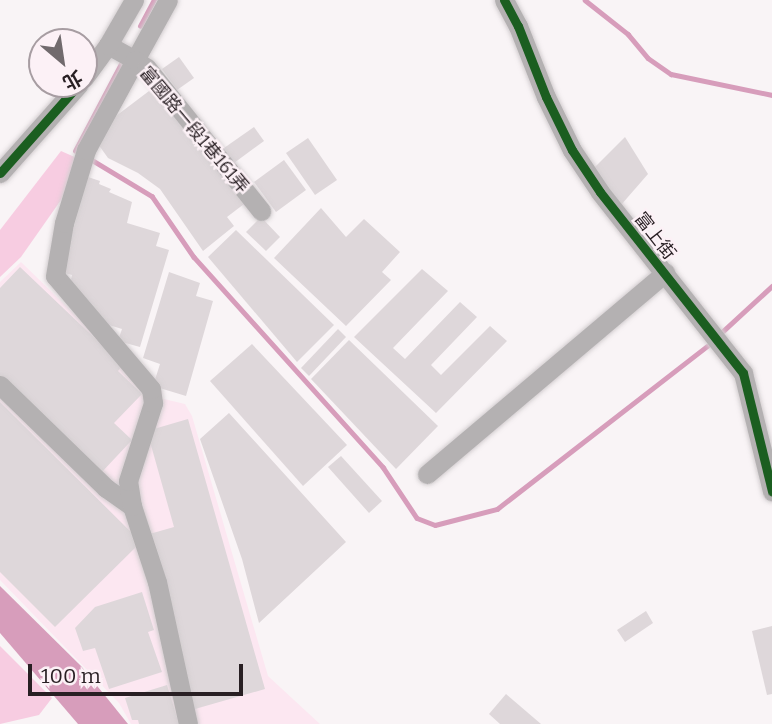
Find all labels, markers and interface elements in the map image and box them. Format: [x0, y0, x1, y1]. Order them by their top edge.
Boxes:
north arrow [28, 28, 98, 98]
street label: 富國路一段1巷161弄 [135, 62, 253, 198]
text: 北 [59, 65, 86, 95]
street label: 富上街 [630, 208, 680, 264]
scale bar [32, 650, 247, 694]
text: 100 m [41, 663, 101, 689]

